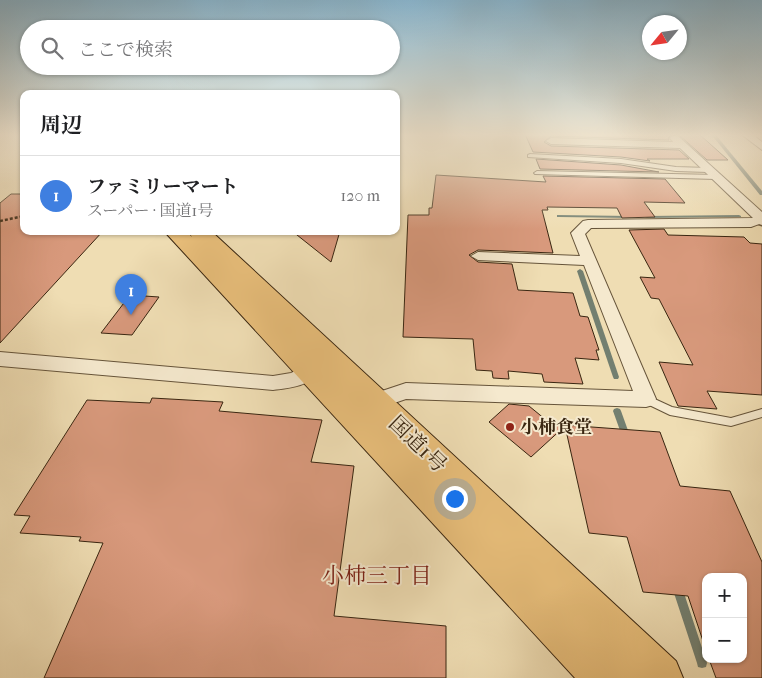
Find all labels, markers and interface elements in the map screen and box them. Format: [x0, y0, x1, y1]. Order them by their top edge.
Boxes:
north arrow [642, 15, 687, 60]
search box [20, 20, 400, 75]
icon: search [38, 34, 66, 62]
text: ここで検索 [78, 39, 173, 61]
text: 周辺 [40, 113, 82, 137]
text: ファミリーマート [87, 176, 239, 198]
text: 1 [53, 186, 59, 205]
text: 120 m [341, 186, 380, 205]
text: スーパー · 国道1号 [87, 201, 213, 220]
pin: 1 [115, 274, 147, 315]
street label: 国道1号 [384, 411, 452, 477]
place label: 小柿食堂 [520, 417, 592, 438]
marker: 小柿食堂 [504, 421, 516, 433]
your location [442, 486, 468, 512]
district label: 小柿三丁目 [322, 563, 432, 589]
map controls [702, 573, 747, 663]
button: + [702, 573, 747, 618]
button: − [702, 618, 747, 663]

